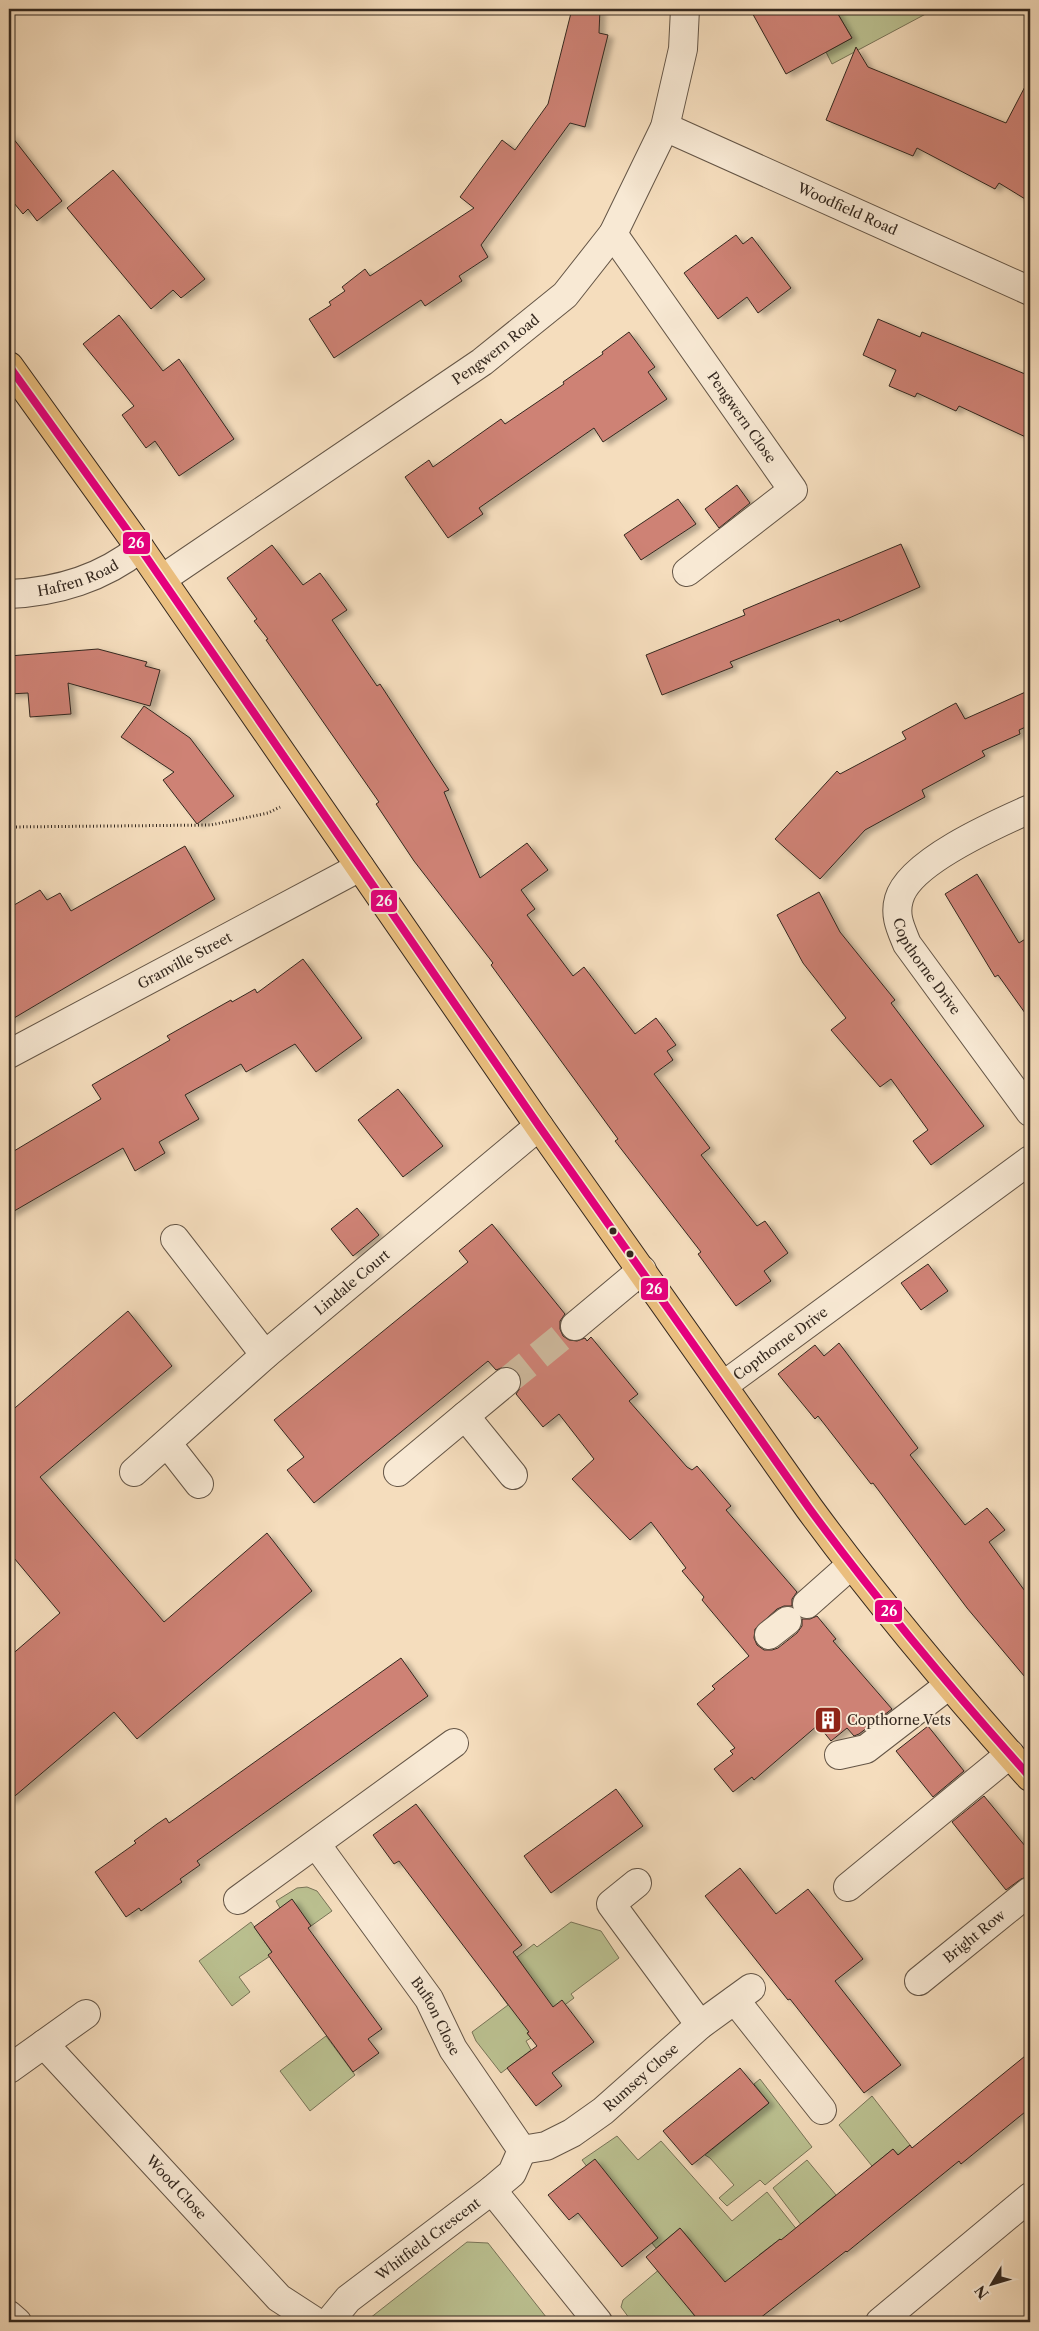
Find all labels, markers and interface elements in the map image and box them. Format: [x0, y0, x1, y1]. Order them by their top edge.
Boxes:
street label: Woodfield Road [794, 178, 901, 239]
street label: Pengwern Road [449, 310, 543, 389]
street label: Pengwern Close [703, 368, 780, 467]
line badge: 26 [122, 531, 151, 555]
text: 26 [128, 534, 144, 552]
street label: Hafren Road [36, 556, 122, 600]
line badge: 26 [370, 889, 398, 913]
text: 26 [376, 892, 392, 910]
street label: Copthorne Drive [889, 916, 965, 1018]
street label: Granville Street [134, 928, 235, 993]
unlabelled marker [608, 1226, 618, 1236]
street label: Lindale Court [311, 1246, 393, 1319]
unlabelled marker [625, 1249, 635, 1259]
line badge: 26 [640, 1277, 669, 1301]
text: 26 [646, 1280, 662, 1298]
street label: Copthorne Drive [730, 1303, 831, 1384]
line badge: 26 [874, 1599, 903, 1623]
text: 26 [881, 1602, 897, 1620]
building icon: Copthorne Vets [813, 1705, 843, 1735]
place label: Copthorne Vets [847, 1711, 951, 1729]
street label: Bright Row [939, 1906, 1009, 1967]
street label: Bufton Close [407, 1973, 464, 2059]
street label: Rumsey Close [600, 2039, 682, 2115]
street label: Wood Close [142, 2151, 211, 2223]
street label: Whitfield Crescent [371, 2194, 484, 2285]
north arrow [966, 2258, 1016, 2308]
text: N [971, 2282, 993, 2302]

